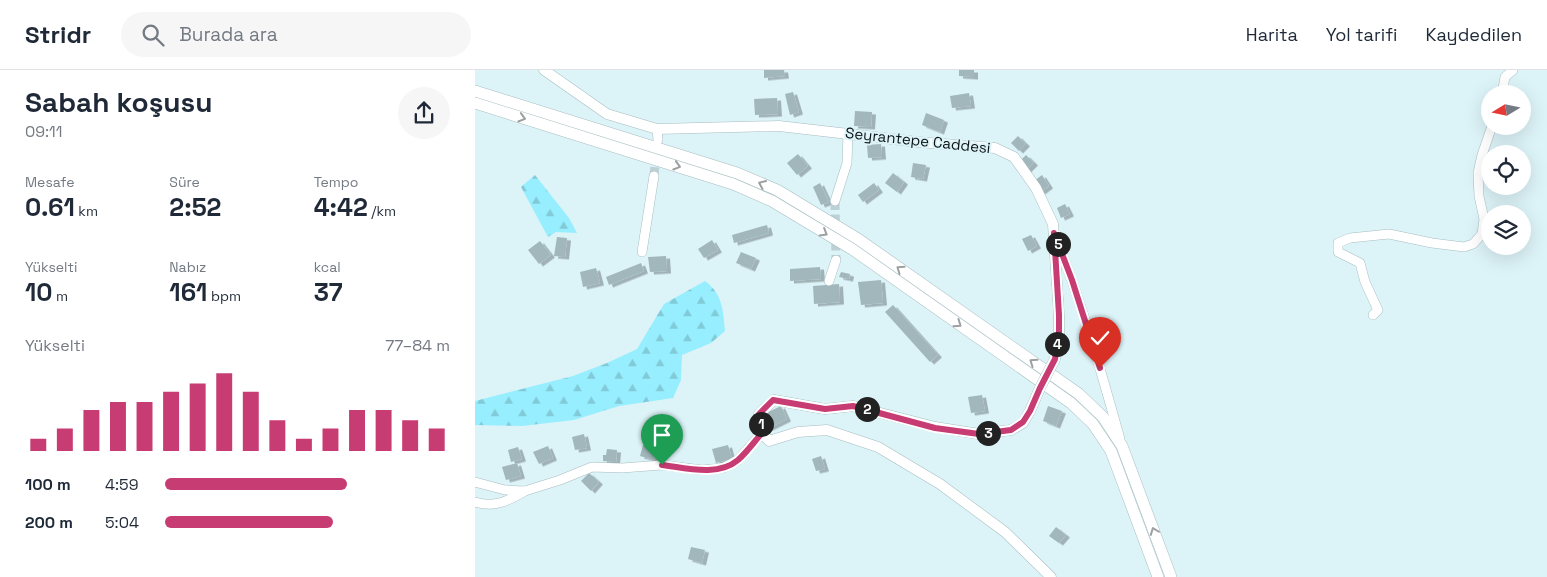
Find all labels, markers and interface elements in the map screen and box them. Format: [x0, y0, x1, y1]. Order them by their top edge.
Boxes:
search box [121, 12, 471, 57]
text: Stridr [25, 19, 91, 50]
icon: search [139, 21, 167, 49]
text: Burada ara [179, 22, 278, 47]
text: Harita [1246, 23, 1298, 46]
text: Yol tarifi [1326, 23, 1398, 46]
text: Kaydedilen [1426, 23, 1522, 46]
text: Sabah koşusu [25, 84, 213, 120]
north arrow [1481, 85, 1531, 135]
map controls [1481, 85, 1531, 255]
button: share [398, 87, 450, 139]
one-way arrow [517, 112, 525, 122]
text: 09:11 [25, 121, 62, 142]
street label: Seyrantepe Caddesi [844, 123, 992, 157]
button: locate [1481, 145, 1531, 195]
one-way arrow [672, 161, 680, 171]
text: Mesafe [25, 173, 74, 191]
text: Süre [169, 173, 200, 191]
text: Tempo [314, 173, 358, 191]
one-way arrow [758, 179, 767, 190]
text: 0.61 [25, 191, 75, 223]
text: 2:52 [169, 191, 221, 223]
text: 4:42 [314, 191, 368, 223]
text: km [75, 202, 98, 220]
text: /km [368, 202, 396, 220]
button: layers [1481, 205, 1531, 255]
one-way arrow [819, 226, 828, 236]
pin: 5 [1045, 232, 1071, 256]
text: 5 [1054, 235, 1063, 253]
text: Yükselti [25, 258, 77, 276]
text: Nabız [169, 258, 206, 276]
text: kcal [314, 258, 341, 276]
one-way arrow [896, 266, 906, 275]
text: 10 [25, 276, 53, 308]
text: 161 [169, 276, 207, 308]
text: 37 [314, 276, 343, 308]
text: m [53, 287, 68, 305]
text: bpm [207, 287, 241, 305]
pin [1079, 317, 1121, 368]
one-way arrow [953, 318, 962, 327]
icon: check [1086, 324, 1114, 352]
pin: 4 [1045, 332, 1069, 356]
text: Yükselti [25, 335, 85, 356]
text: 77–84 m [385, 335, 450, 356]
text: 4 [1053, 335, 1062, 353]
one-way arrow [1029, 359, 1039, 368]
pin: 2 [855, 396, 879, 422]
text: 2 [863, 400, 872, 418]
pin: 1 [749, 412, 773, 436]
pin [641, 414, 683, 465]
text: 1 [758, 415, 765, 433]
pin: 3 [975, 420, 1001, 446]
icon: arrive [648, 421, 676, 449]
text: 3 [984, 424, 993, 442]
text: 100 m [25, 474, 71, 495]
text: 4:59 [105, 474, 138, 495]
text: 200 m [25, 512, 73, 533]
text: 5:04 [105, 512, 139, 533]
one-way arrow [1150, 528, 1160, 536]

